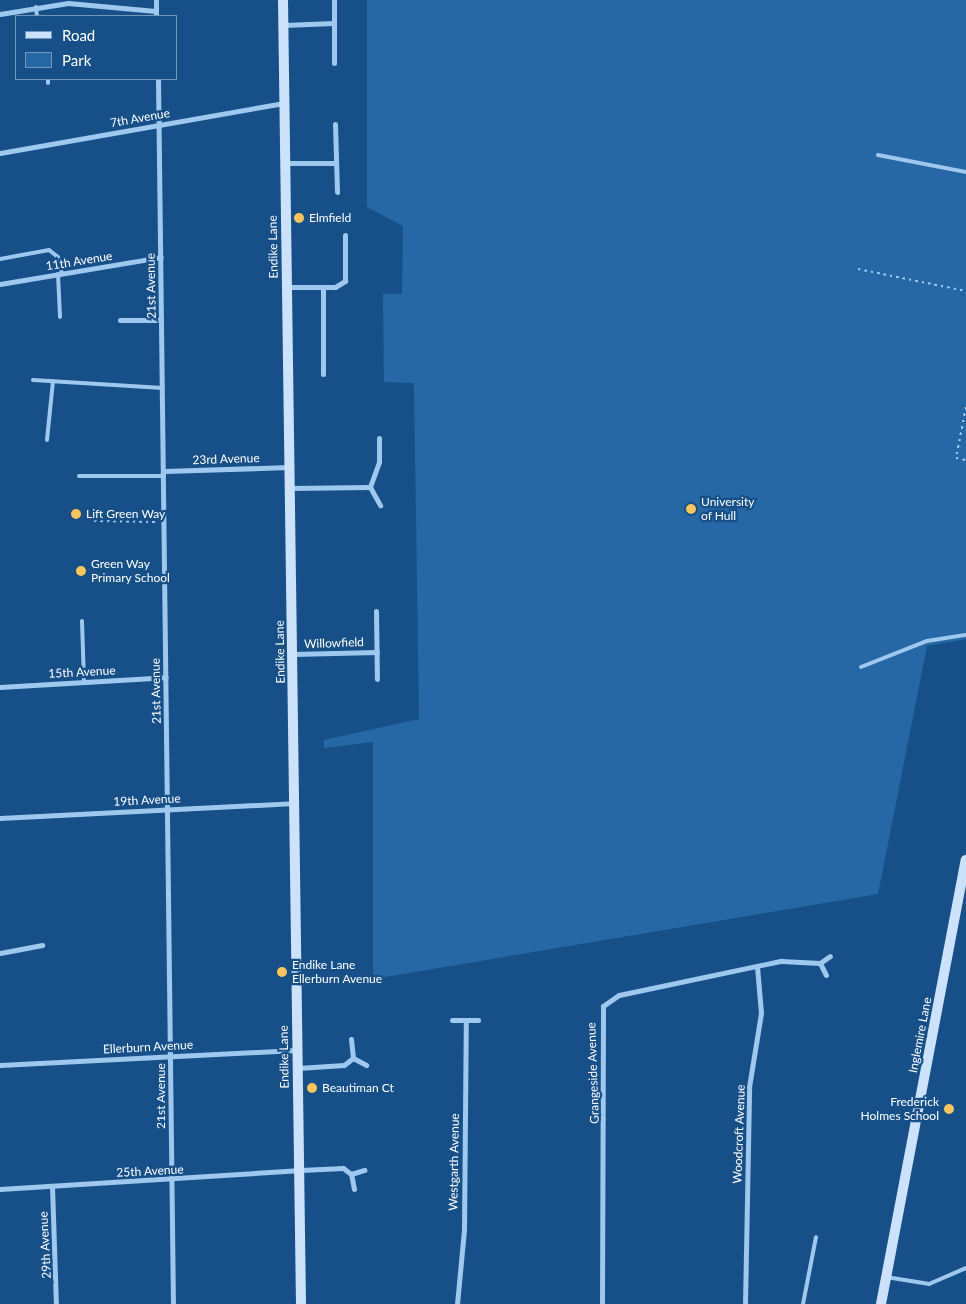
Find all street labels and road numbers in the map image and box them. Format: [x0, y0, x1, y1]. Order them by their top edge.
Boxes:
street label: 7th Avenue [109, 106, 171, 130]
street label: Endike Lane [265, 215, 281, 279]
street label: 11th Avenue [44, 249, 114, 273]
street label: 21st Avenue [143, 253, 159, 319]
street label: 23rd Avenue [192, 451, 260, 467]
street label: Endike Lane [272, 620, 288, 684]
street label: Willowfield [304, 635, 364, 651]
street label: 21st Avenue [148, 658, 164, 724]
street label: 15th Avenue [48, 663, 116, 681]
street label: 19th Avenue [113, 791, 181, 809]
street label: Inglemire Lane [906, 996, 934, 1074]
street label: Grangeside Avenue [584, 1022, 602, 1124]
street label: Endike Lane [276, 1025, 292, 1089]
street label: Ellerburn Avenue [102, 1037, 194, 1057]
street label: 21st Avenue [154, 1063, 168, 1129]
street label: Woodcroft Avenue [730, 1084, 748, 1184]
street label: Westgarth Avenue [446, 1113, 462, 1211]
street label: 25th Avenue [116, 1162, 184, 1180]
street label: 29th Avenue [36, 1211, 54, 1279]

